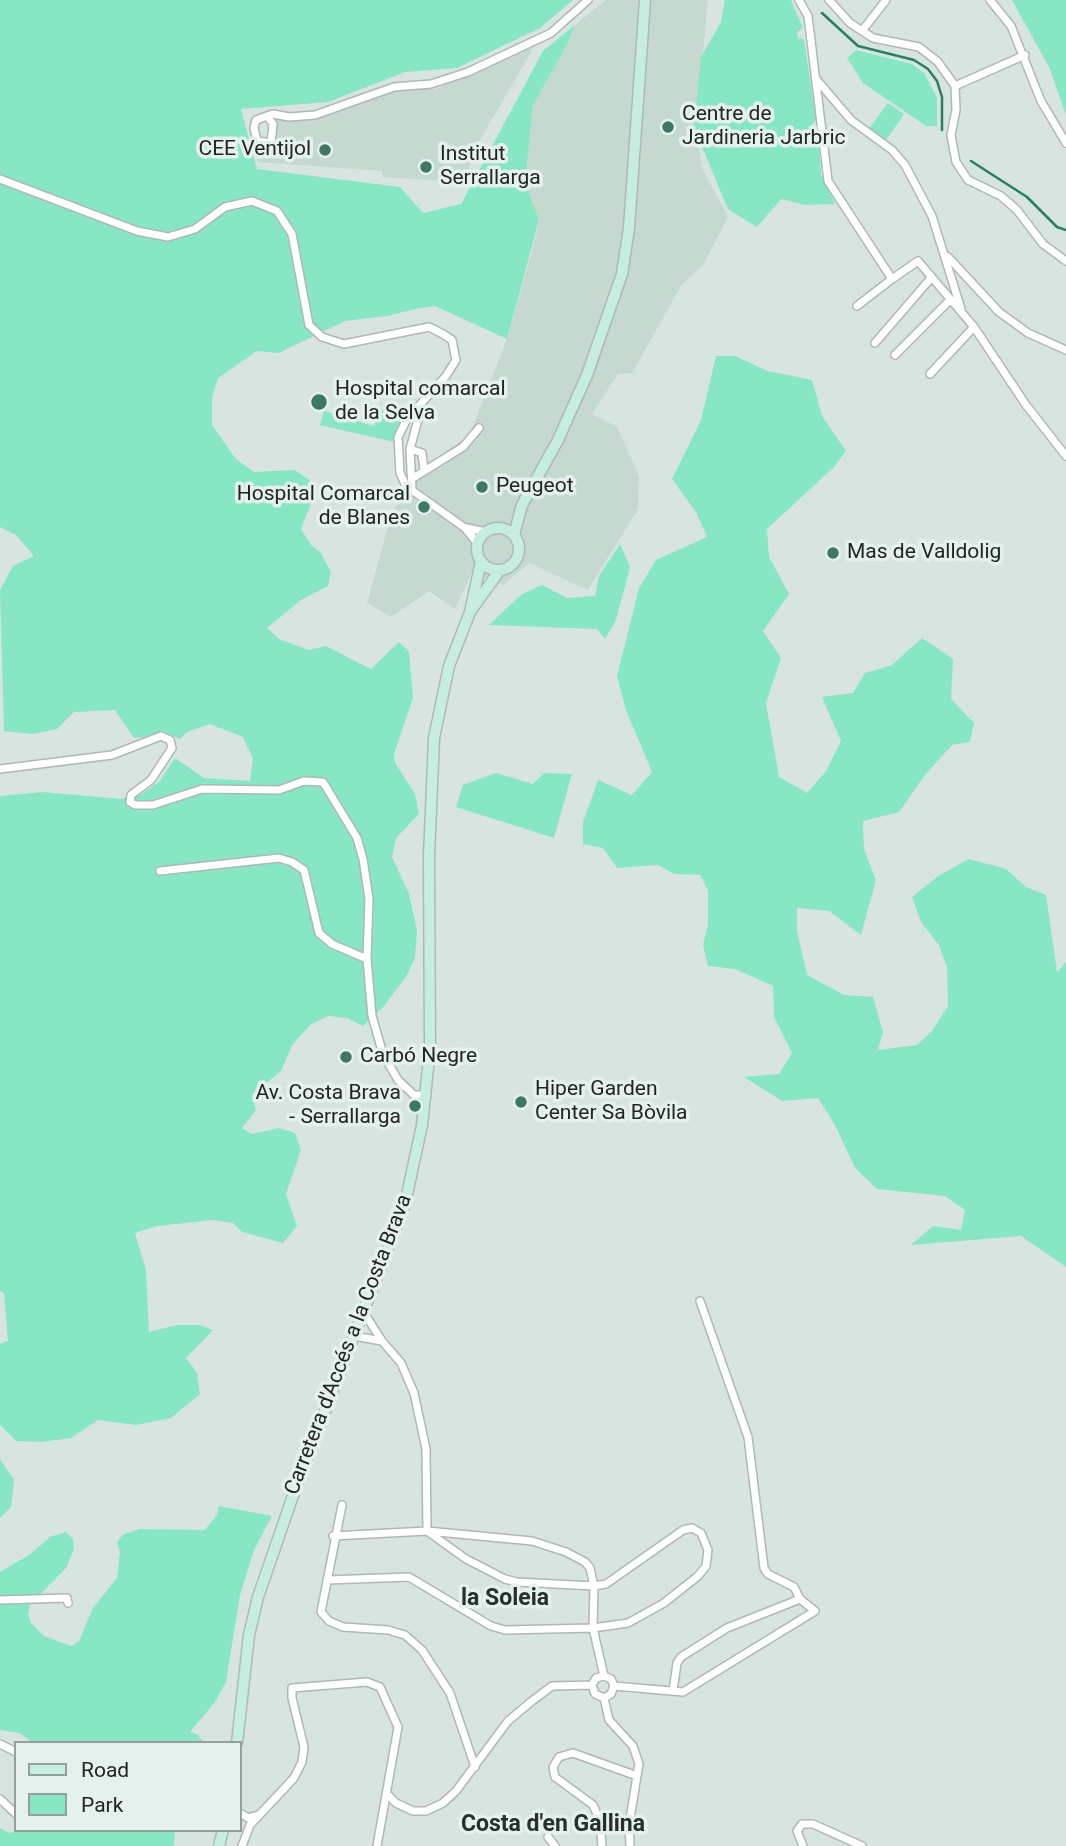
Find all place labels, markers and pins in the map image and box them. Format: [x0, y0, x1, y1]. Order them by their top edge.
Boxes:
place label: Centre de Jardineria Jarbric [682, 102, 846, 152]
marker: Centre de Jardineria Jarbric [660, 119, 676, 135]
place label: CEE Ventijol [199, 137, 311, 163]
marker: CEE Ventijol [317, 142, 333, 158]
place label: Institut Serrallarga [440, 142, 541, 192]
marker: Institut Serrallarga [418, 159, 434, 175]
place label: Hospital comarcal de la Selva [335, 377, 506, 427]
marker: Hospital comarcal de la Selva [309, 392, 329, 412]
place label: Peugeot [496, 474, 574, 500]
marker: Peugeot [474, 479, 490, 495]
place label: Hospital Comarcal de Blanes [237, 482, 410, 532]
marker: Hospital Comarcal de Blanes [416, 499, 432, 515]
place label: Mas de Valldolig [847, 540, 1001, 566]
marker: Mas de Valldolig [825, 545, 841, 561]
place label: Carbó Negre [360, 1044, 477, 1070]
marker: Carbó Negre [338, 1049, 354, 1065]
place label: Hiper Garden Center Sa Bòvila [535, 1077, 688, 1127]
place label: Av. Costa Brava - Serrallarga [256, 1081, 401, 1131]
marker: Hiper Garden Center Sa Bòvila [513, 1094, 529, 1110]
marker: Av. Costa Brava - Serrallarga [407, 1098, 423, 1114]

